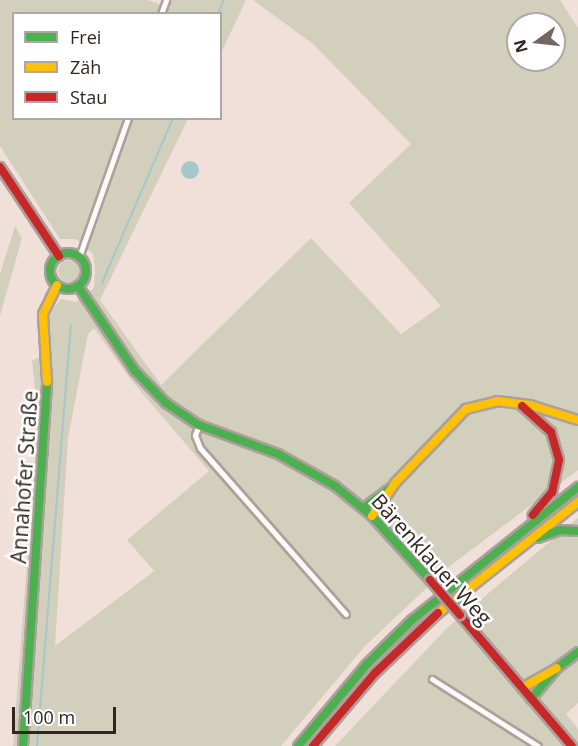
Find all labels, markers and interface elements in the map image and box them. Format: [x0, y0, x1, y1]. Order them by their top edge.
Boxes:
legend [12, 12, 222, 120]
north arrow [506, 12, 566, 72]
text: Frei [70, 25, 101, 49]
text: N [508, 37, 533, 55]
text: Zäh [70, 55, 101, 79]
text: Stau [70, 85, 107, 109]
street label: Annahofer Straße [5, 390, 43, 564]
street label: Bärenklauer Weg [367, 488, 497, 630]
scale bar [15, 695, 118, 733]
text: 100 m [23, 705, 75, 729]

